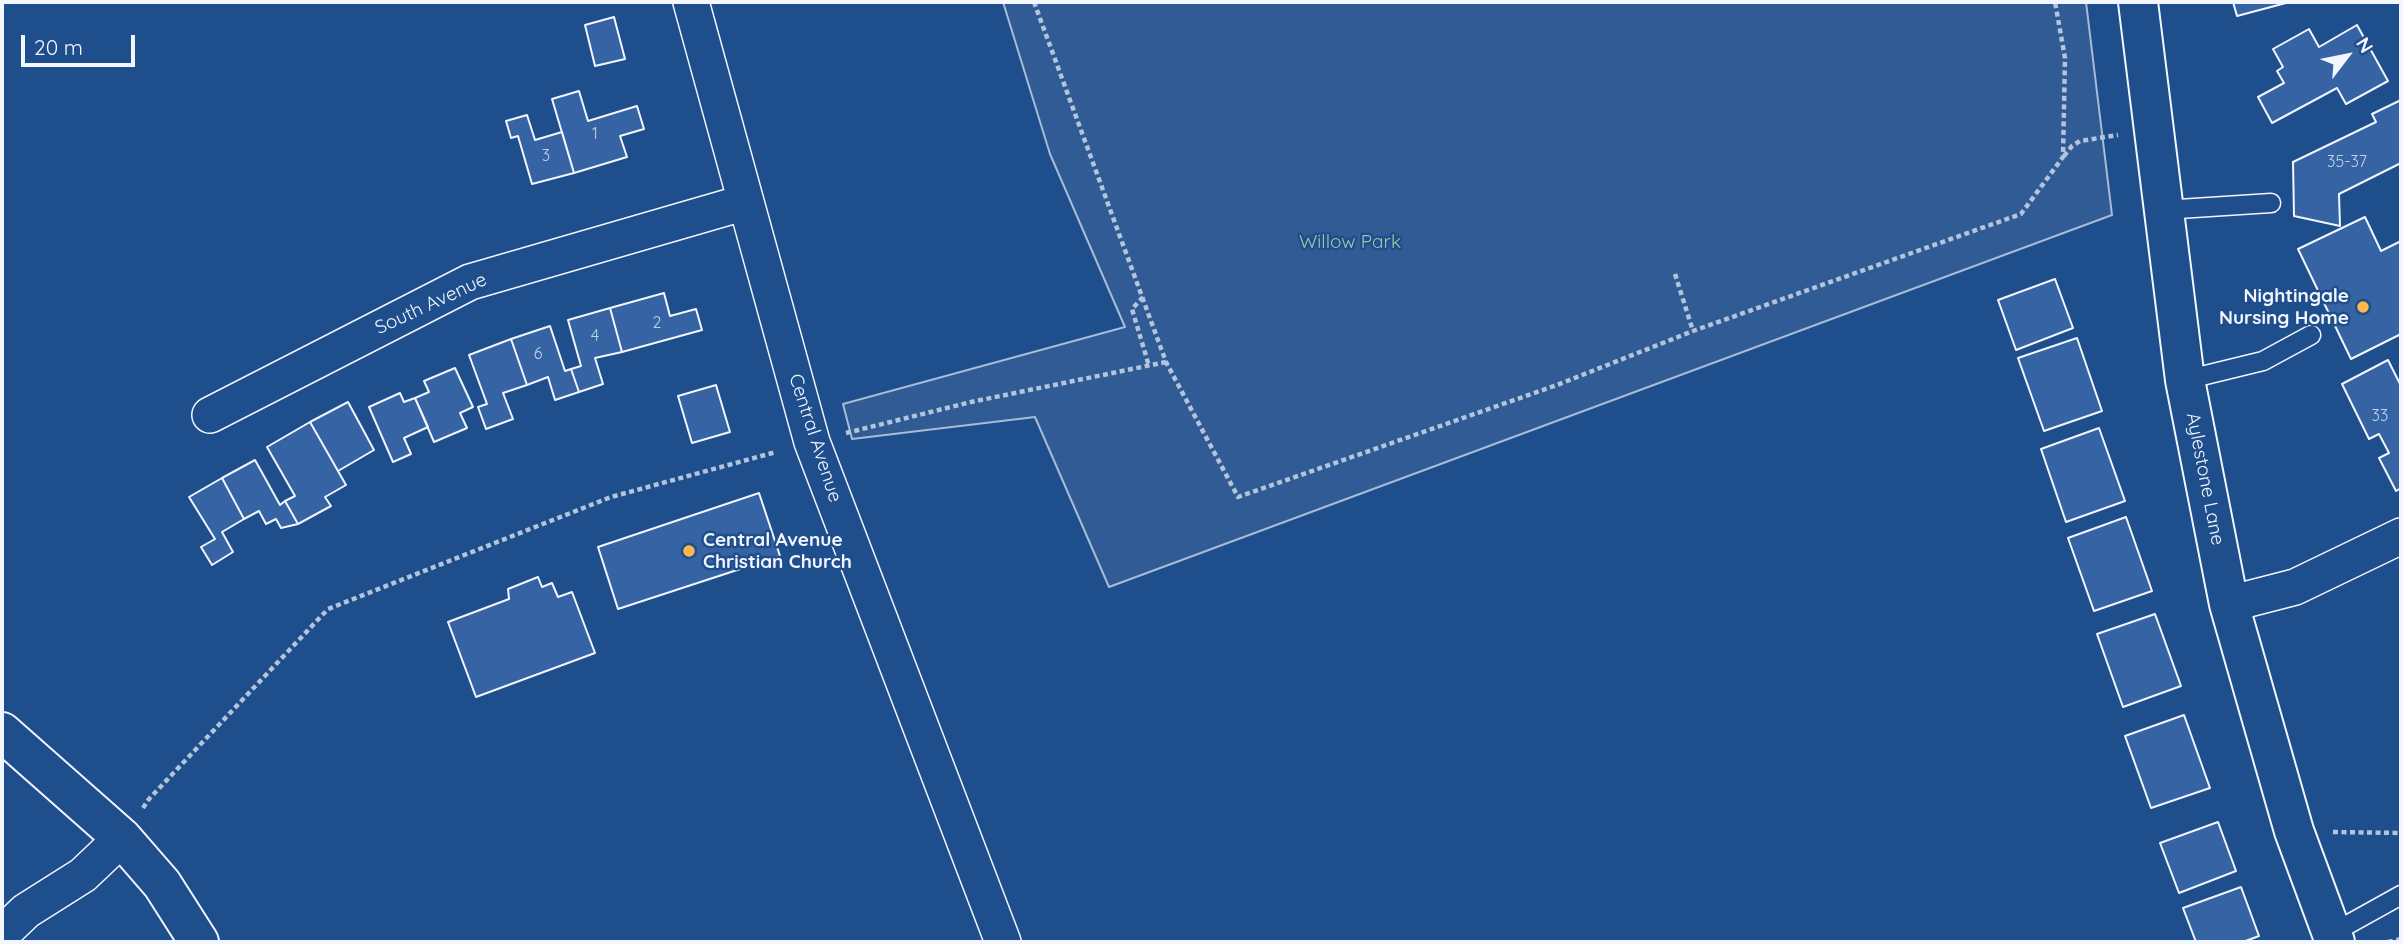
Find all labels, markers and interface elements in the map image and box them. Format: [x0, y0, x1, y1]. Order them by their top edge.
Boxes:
scale bar [24, 21, 138, 65]
north arrow [2312, 21, 2382, 91]
text: N [2351, 33, 2379, 57]
text: 20 m [34, 34, 83, 60]
house number: 1 [592, 124, 598, 144]
house number: 3 [542, 146, 550, 166]
house number: 35-37 [2327, 152, 2367, 172]
park label: Willow Park [1299, 231, 1401, 253]
street label: South Avenue [372, 268, 490, 340]
place label: Nightingale Nursing Home [2219, 285, 2349, 329]
marker: Nightingale Nursing Home [2355, 299, 2371, 315]
house number: 2 [653, 313, 661, 333]
house number: 4 [591, 326, 599, 346]
house number: 6 [534, 344, 542, 364]
street label: Central Avenue [783, 371, 847, 505]
house number: 33 [2372, 406, 2388, 426]
street label: Aylestone Lane [2181, 411, 2229, 547]
place label: Central Avenue Christian Church [703, 529, 852, 573]
marker: Central Avenue Christian Church [681, 543, 697, 559]

